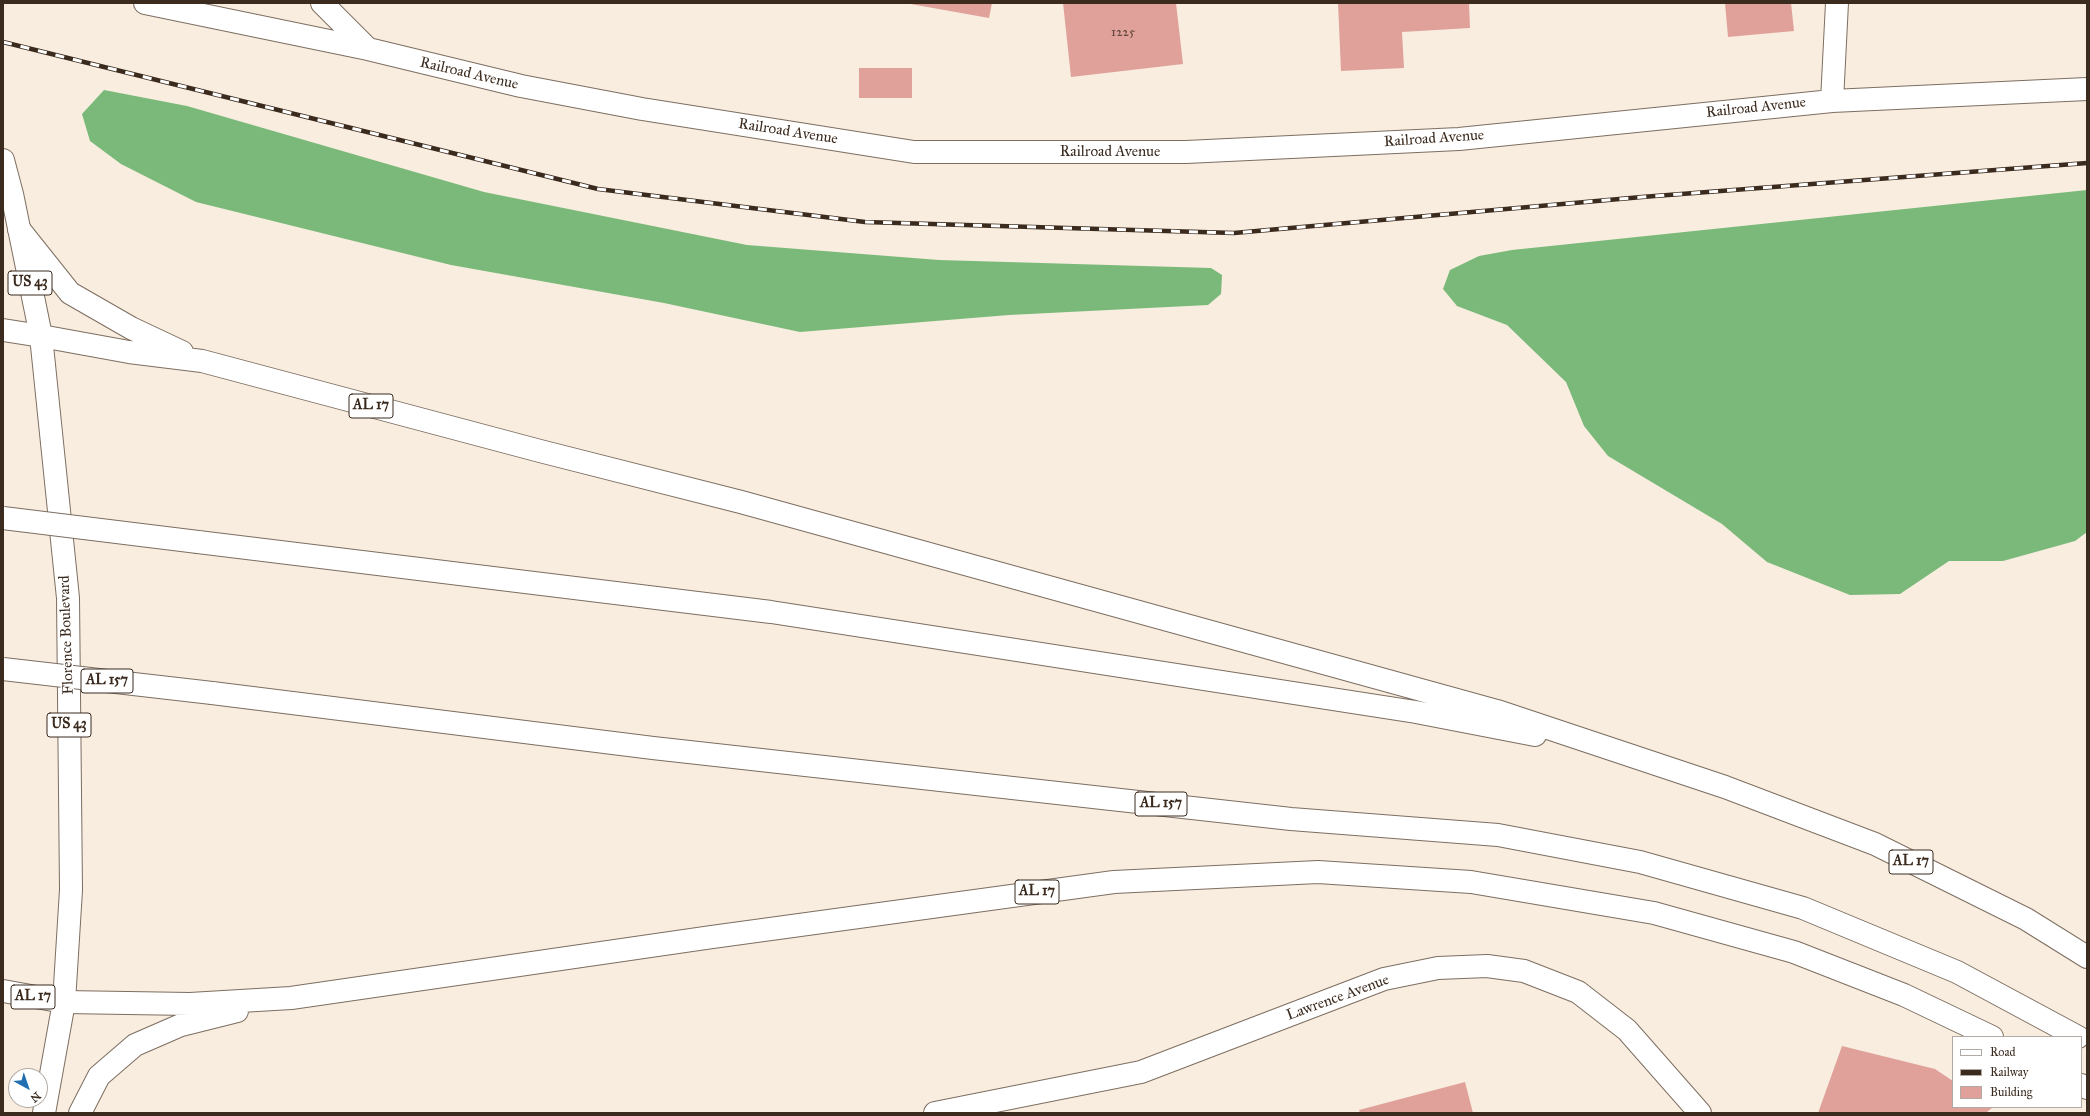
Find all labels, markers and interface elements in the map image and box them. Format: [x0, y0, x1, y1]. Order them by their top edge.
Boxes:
house number: 1225 [1111, 25, 1135, 41]
street label: Railroad Avenue [418, 54, 520, 94]
street label: Railroad Avenue [1705, 94, 1807, 122]
street label: Railroad Avenue [737, 115, 839, 149]
street label: Railroad Avenue [1383, 127, 1485, 151]
street label: Railroad Avenue [1060, 143, 1160, 161]
road number: US 43 [8, 271, 52, 295]
road number: AL 17 [349, 394, 393, 418]
street label: Florence Boulevard [56, 575, 78, 695]
road number: AL 157 [81, 669, 133, 693]
road number: US 43 [47, 713, 91, 737]
road number: AL 157 [1135, 792, 1187, 816]
road number: AL 17 [1889, 850, 1933, 874]
road number: AL 17 [1015, 880, 1059, 904]
street label: Lawrence Avenue [1284, 971, 1392, 1025]
road number: AL 17 [11, 985, 55, 1009]
legend [1952, 1036, 2082, 1108]
text: Road [1990, 1045, 2016, 1059]
text: Railway [1990, 1065, 2028, 1079]
north arrow [8, 1068, 48, 1108]
text: Building [1990, 1085, 2032, 1099]
text: N [28, 1089, 43, 1105]

